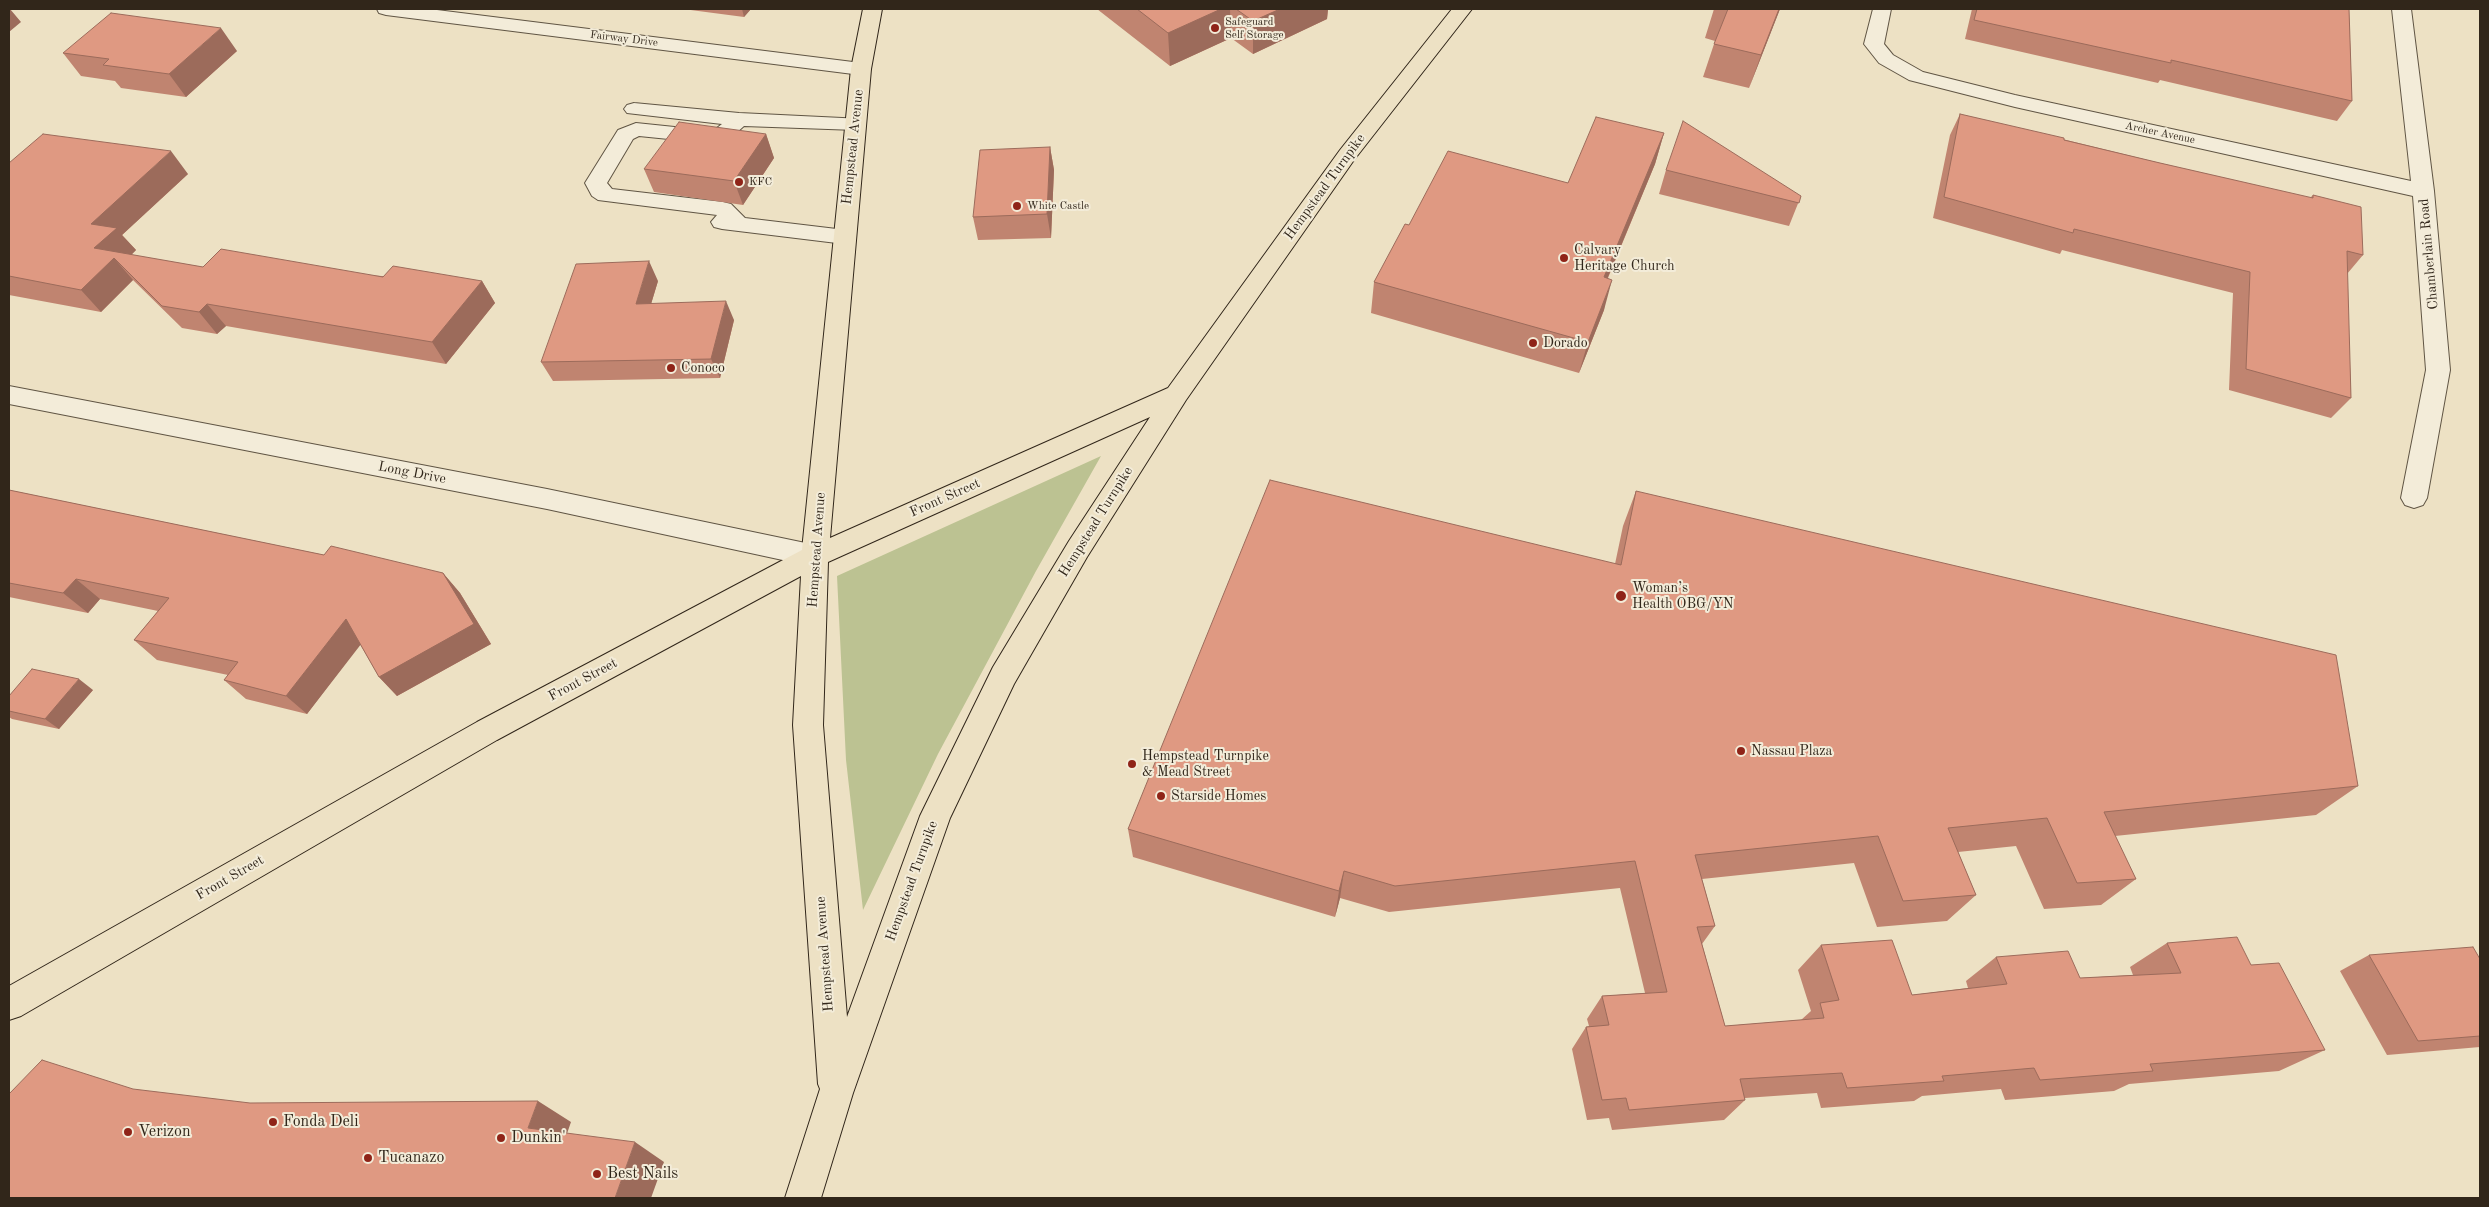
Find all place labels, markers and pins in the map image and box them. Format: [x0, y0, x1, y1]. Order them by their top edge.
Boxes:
place label: Safeguard Self Storage [1225, 15, 1284, 41]
marker: Safeguard Self Storage [1209, 22, 1221, 34]
place label: KFC [749, 175, 772, 189]
marker: KFC [733, 176, 745, 188]
place label: White Castle [1027, 199, 1089, 213]
marker: White Castle [1011, 200, 1023, 212]
place label: Calvary Heritage Church [1574, 242, 1675, 274]
marker: Calvary Heritage Church [1558, 252, 1570, 264]
place label: Dorado [1543, 335, 1588, 351]
marker: Dorado [1527, 337, 1539, 349]
place label: Conoco [681, 360, 725, 376]
marker: Conoco [665, 362, 677, 374]
place label: Woman’s Health OBG/YN [1632, 580, 1733, 612]
marker: Woman’s Health OBG/YN [1614, 589, 1628, 603]
place label: Nassau Plaza [1751, 743, 1832, 759]
marker: Nassau Plaza [1735, 745, 1747, 757]
place label: Hempstead Turnpike & Mead Street [1142, 748, 1269, 780]
marker: Hempstead Turnpike & Mead Street [1126, 758, 1138, 770]
place label: Starside Homes [1171, 788, 1266, 804]
marker: Starside Homes [1155, 790, 1167, 802]
place label: Fonda Deli [283, 1112, 358, 1132]
marker: Fonda Deli [267, 1116, 279, 1128]
place label: Verizon [138, 1122, 191, 1142]
marker: Verizon [122, 1126, 134, 1138]
place label: Dunkin' [511, 1128, 566, 1148]
marker: Dunkin' [495, 1132, 507, 1144]
place label: Tucanazo [378, 1148, 444, 1168]
marker: Tucanazo [362, 1152, 374, 1164]
place label: Best Nails [607, 1164, 678, 1184]
marker: Best Nails [591, 1168, 603, 1180]

